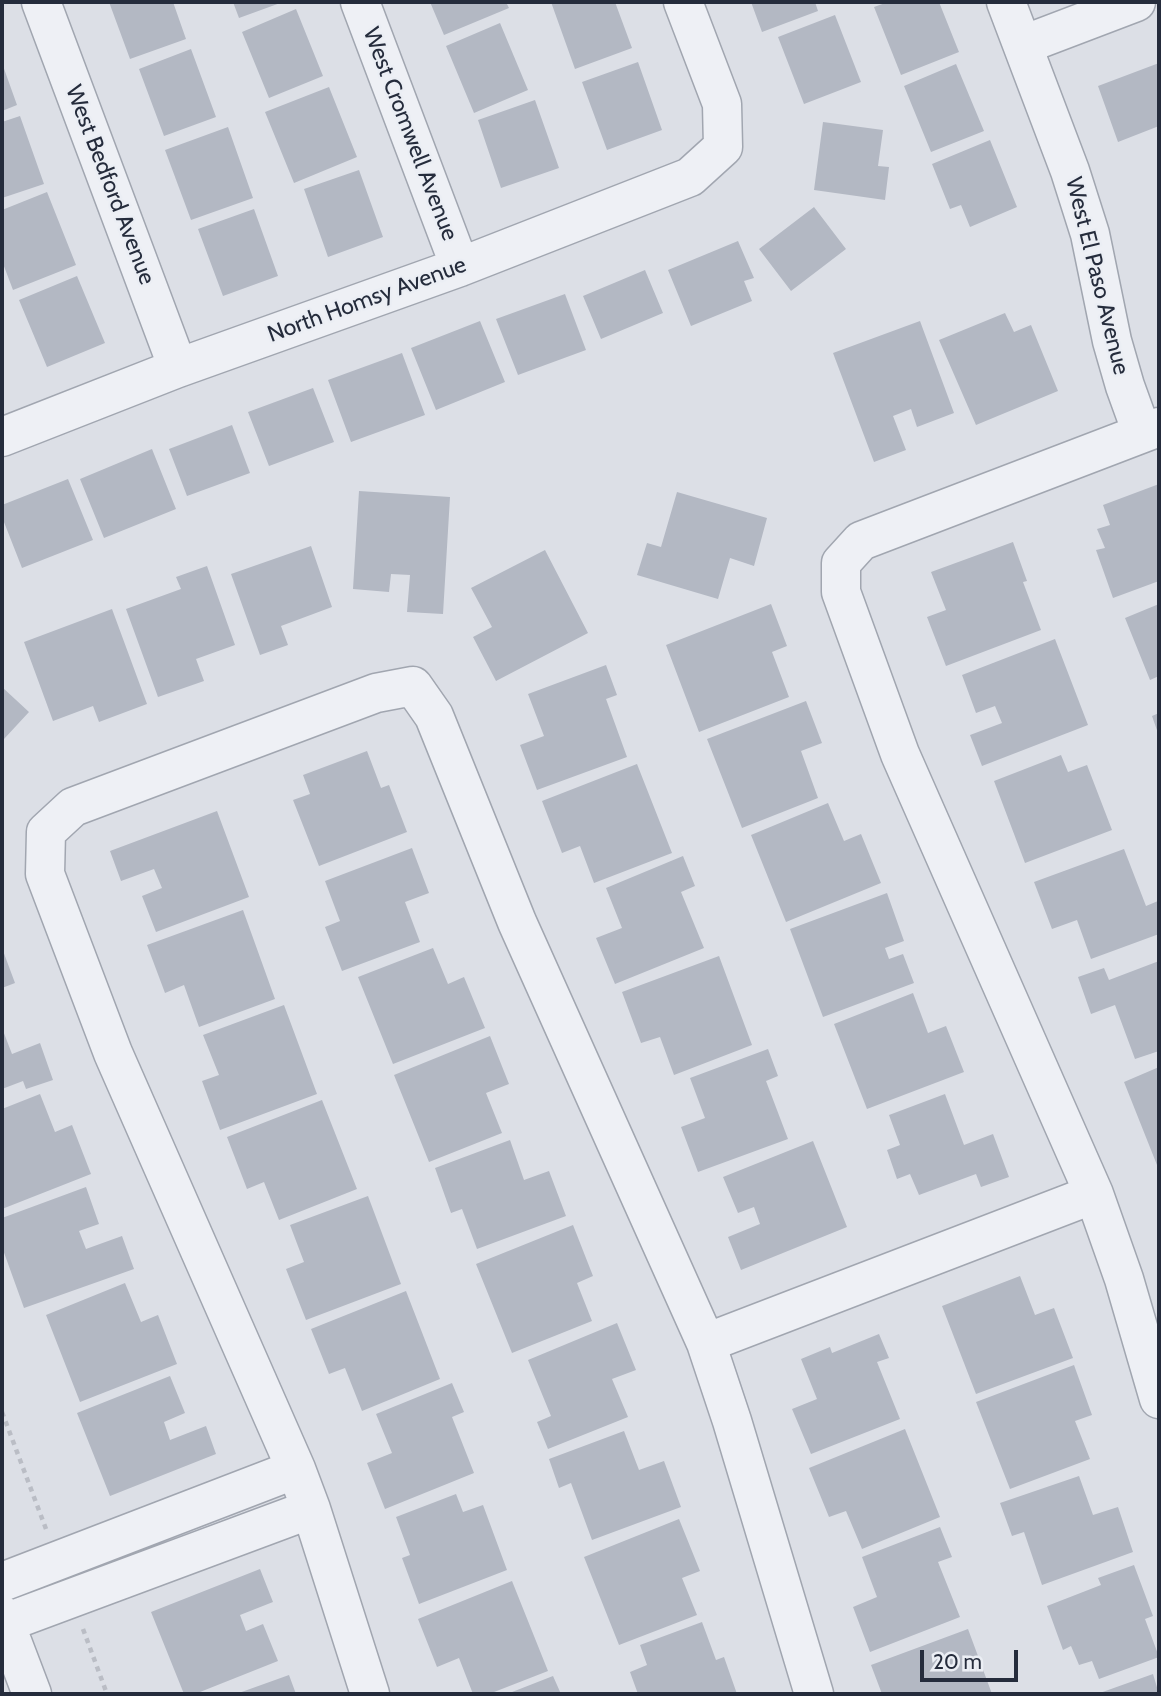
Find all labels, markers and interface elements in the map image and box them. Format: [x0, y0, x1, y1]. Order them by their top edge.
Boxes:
street label: West Cromwell Avenue [357, 24, 463, 244]
street label: West Bedford Avenue [59, 81, 161, 289]
street label: West El Paso Avenue [1059, 174, 1135, 378]
street label: North Homsy Avenue [264, 251, 470, 349]
scale bar [923, 1636, 1021, 1680]
text: 20 m [933, 1649, 982, 1674]

